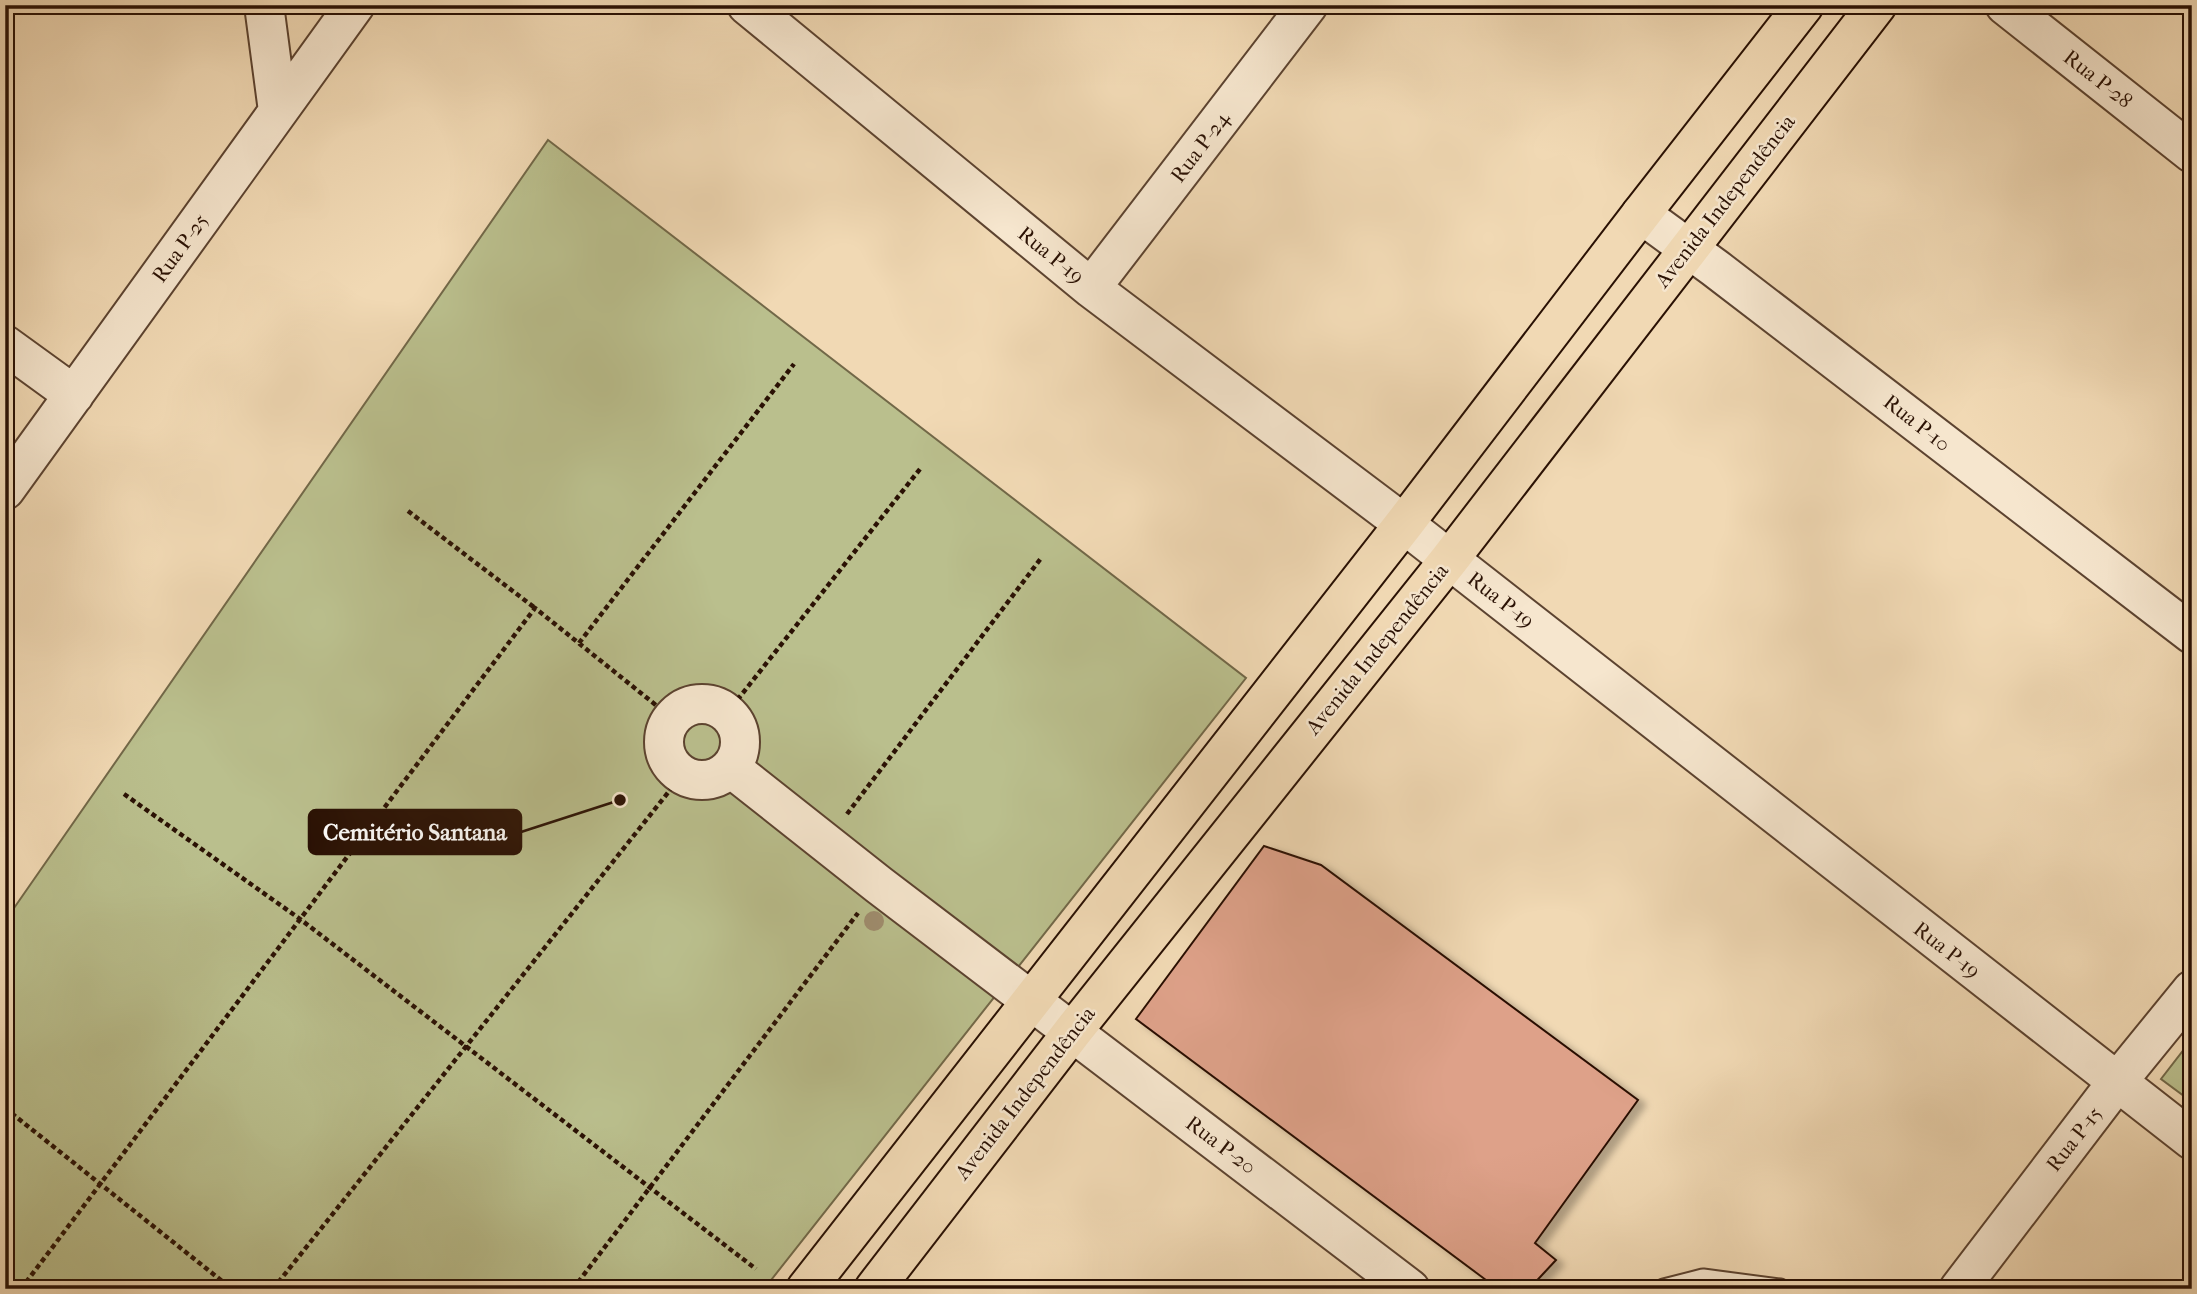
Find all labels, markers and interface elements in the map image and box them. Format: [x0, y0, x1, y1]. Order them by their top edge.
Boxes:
street label: Rua P-28 [2059, 45, 2137, 113]
street label: Rua P-24 [1166, 106, 1235, 187]
street label: Avenida Independência [1649, 110, 1800, 293]
street label: Rua P-25 [147, 209, 213, 287]
street label: Rua P-19 [1013, 221, 1089, 289]
street label: Rua P-10 [1879, 390, 1955, 456]
street label: Avenida Independência [1300, 559, 1453, 740]
street label: Rua P-19 [1463, 567, 1539, 633]
callout: Cemitério Santana [309, 810, 521, 854]
text: Cemitério Santana [323, 819, 508, 846]
street label: Rua P-19 [1909, 917, 1985, 983]
street label: Avenida Independência [949, 1002, 1100, 1185]
street label: Rua P-15 [2041, 1102, 2107, 1176]
street label: Rua P-20 [1181, 1111, 1261, 1179]

